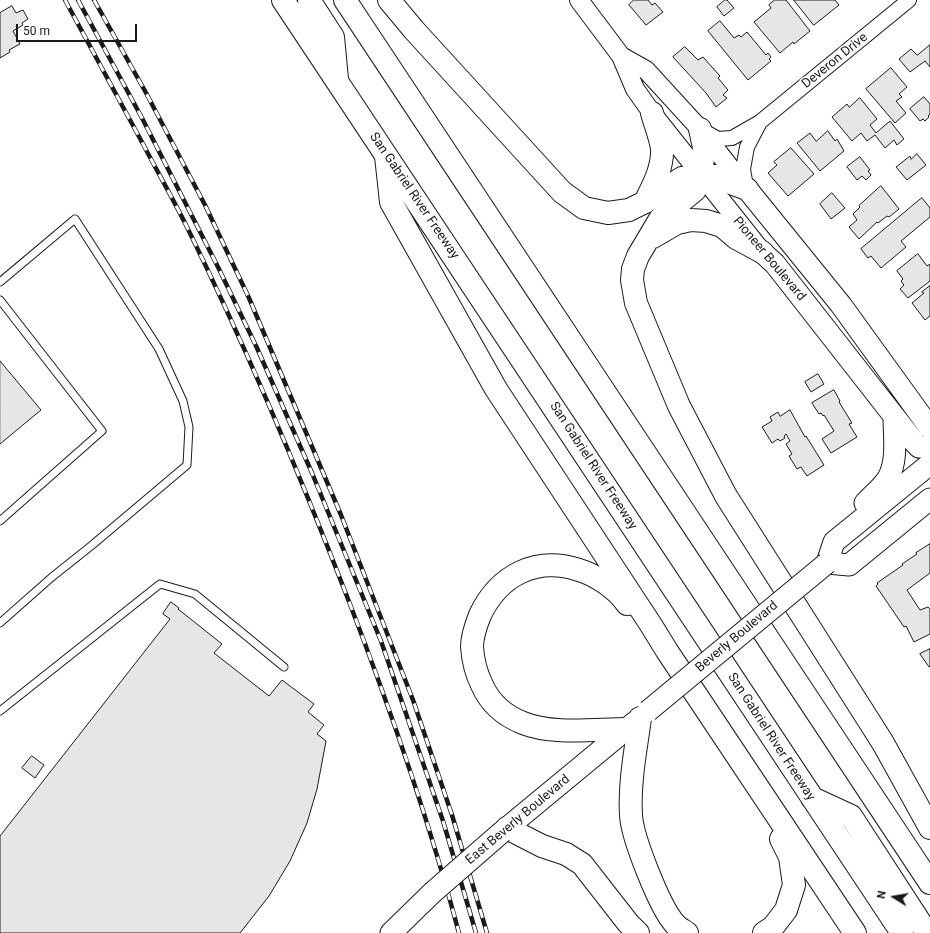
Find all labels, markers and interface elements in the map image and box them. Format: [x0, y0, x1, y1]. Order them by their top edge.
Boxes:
scale bar [18, 16, 139, 42]
text: 50 m [23, 24, 50, 38]
street label: Deveron Drive [799, 30, 871, 92]
street label: San Gabriel River Freeway [366, 130, 462, 262]
street label: Pioneer Boulevard [729, 214, 809, 304]
street label: San Gabriel River Freeway [546, 399, 640, 533]
street label: Beverly Boulevard [693, 598, 781, 676]
street label: San Gabriel River Freeway [724, 670, 818, 804]
street label: East Beverly Boulevard [463, 772, 573, 868]
north arrow [874, 877, 914, 917]
text: N [875, 890, 889, 900]

